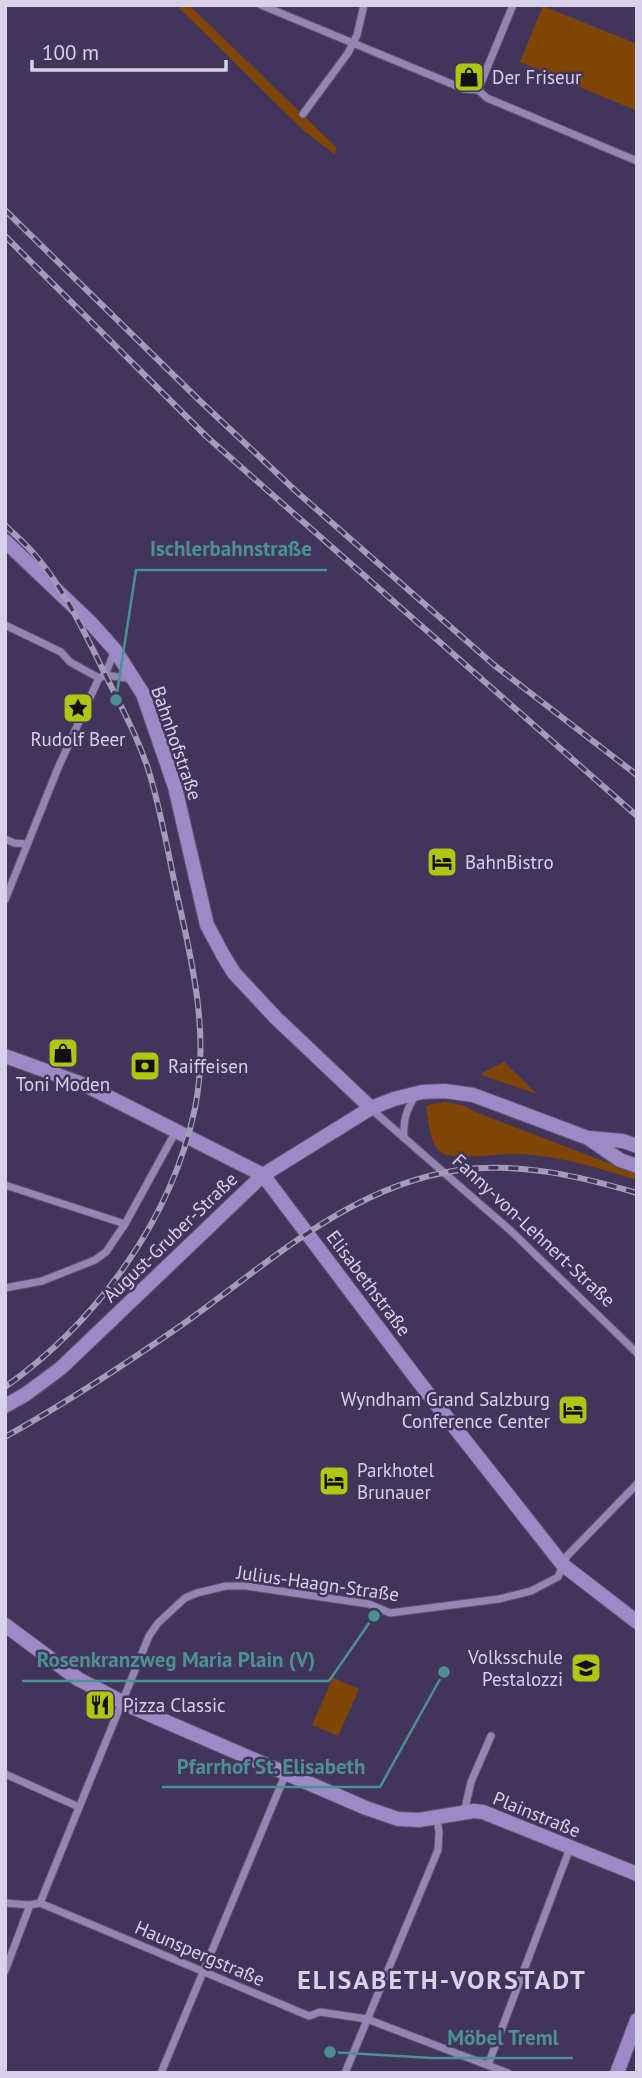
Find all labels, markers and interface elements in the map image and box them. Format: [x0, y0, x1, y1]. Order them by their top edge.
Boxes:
scale bar [32, 28, 226, 72]
text: 100 m [42, 39, 99, 66]
shop icon: Der Friseur [452, 60, 486, 94]
place label: Der Friseur [492, 65, 582, 89]
callout: Ischlerbahnstraße [136, 528, 327, 570]
text: Ischlerbahnstraße [150, 535, 312, 562]
street label: Bahnhofstraße [146, 683, 208, 803]
place icon: Rudolf Beer [61, 691, 95, 725]
place label: Rudolf Beer [30, 727, 126, 751]
hotel icon: BahnBistro [425, 845, 459, 879]
place label: BahnBistro [465, 850, 554, 874]
shop icon: Toni Moden [46, 1036, 80, 1070]
bank icon: Raiffeisen [128, 1049, 162, 1083]
place label: Raiffeisen [168, 1054, 248, 1078]
place label: Toni Moden [16, 1072, 110, 1096]
street label: Fanny-von-Lehnert-Straße [448, 1148, 620, 1312]
street label: August-Gruber-Straße [98, 1167, 242, 1307]
street label: Elisabethstraße [321, 1225, 417, 1341]
place label: Wyndham Grand Salzburg Conference Center [341, 1387, 551, 1433]
hotel icon: Wyndham Grand Salzburg Conference Center [556, 1393, 590, 1427]
place label: Parkhotel Brunauer [357, 1458, 434, 1504]
hotel icon: Parkhotel Brunauer [317, 1464, 351, 1498]
street label: Julius-Haagn-Straße [234, 1560, 401, 1606]
callout: Rosenkranzweg Maria Plain (V) [22, 1639, 329, 1681]
place label: Volksschule Pestalozzi [467, 1645, 563, 1691]
text: Rosenkranzweg Maria Plain (V) [37, 1646, 315, 1673]
school or university icon: Volksschule Pestalozzi [569, 1651, 603, 1685]
restaurant icon: Pizza Classic [83, 1688, 117, 1722]
place label: Pizza Classic [123, 1693, 226, 1717]
callout: Pfarrhof St. Elisabeth [162, 1745, 380, 1787]
text: Pfarrhof St. Elisabeth [177, 1753, 365, 1780]
street label: Plainstraße [490, 1786, 584, 1842]
street label: Haunspergstraße [131, 1915, 269, 1991]
district label: ELISABETH-VORSTADT [297, 1963, 587, 1996]
callout: Möbel Treml [432, 2016, 573, 2058]
text: Möbel Treml [447, 2024, 560, 2051]

